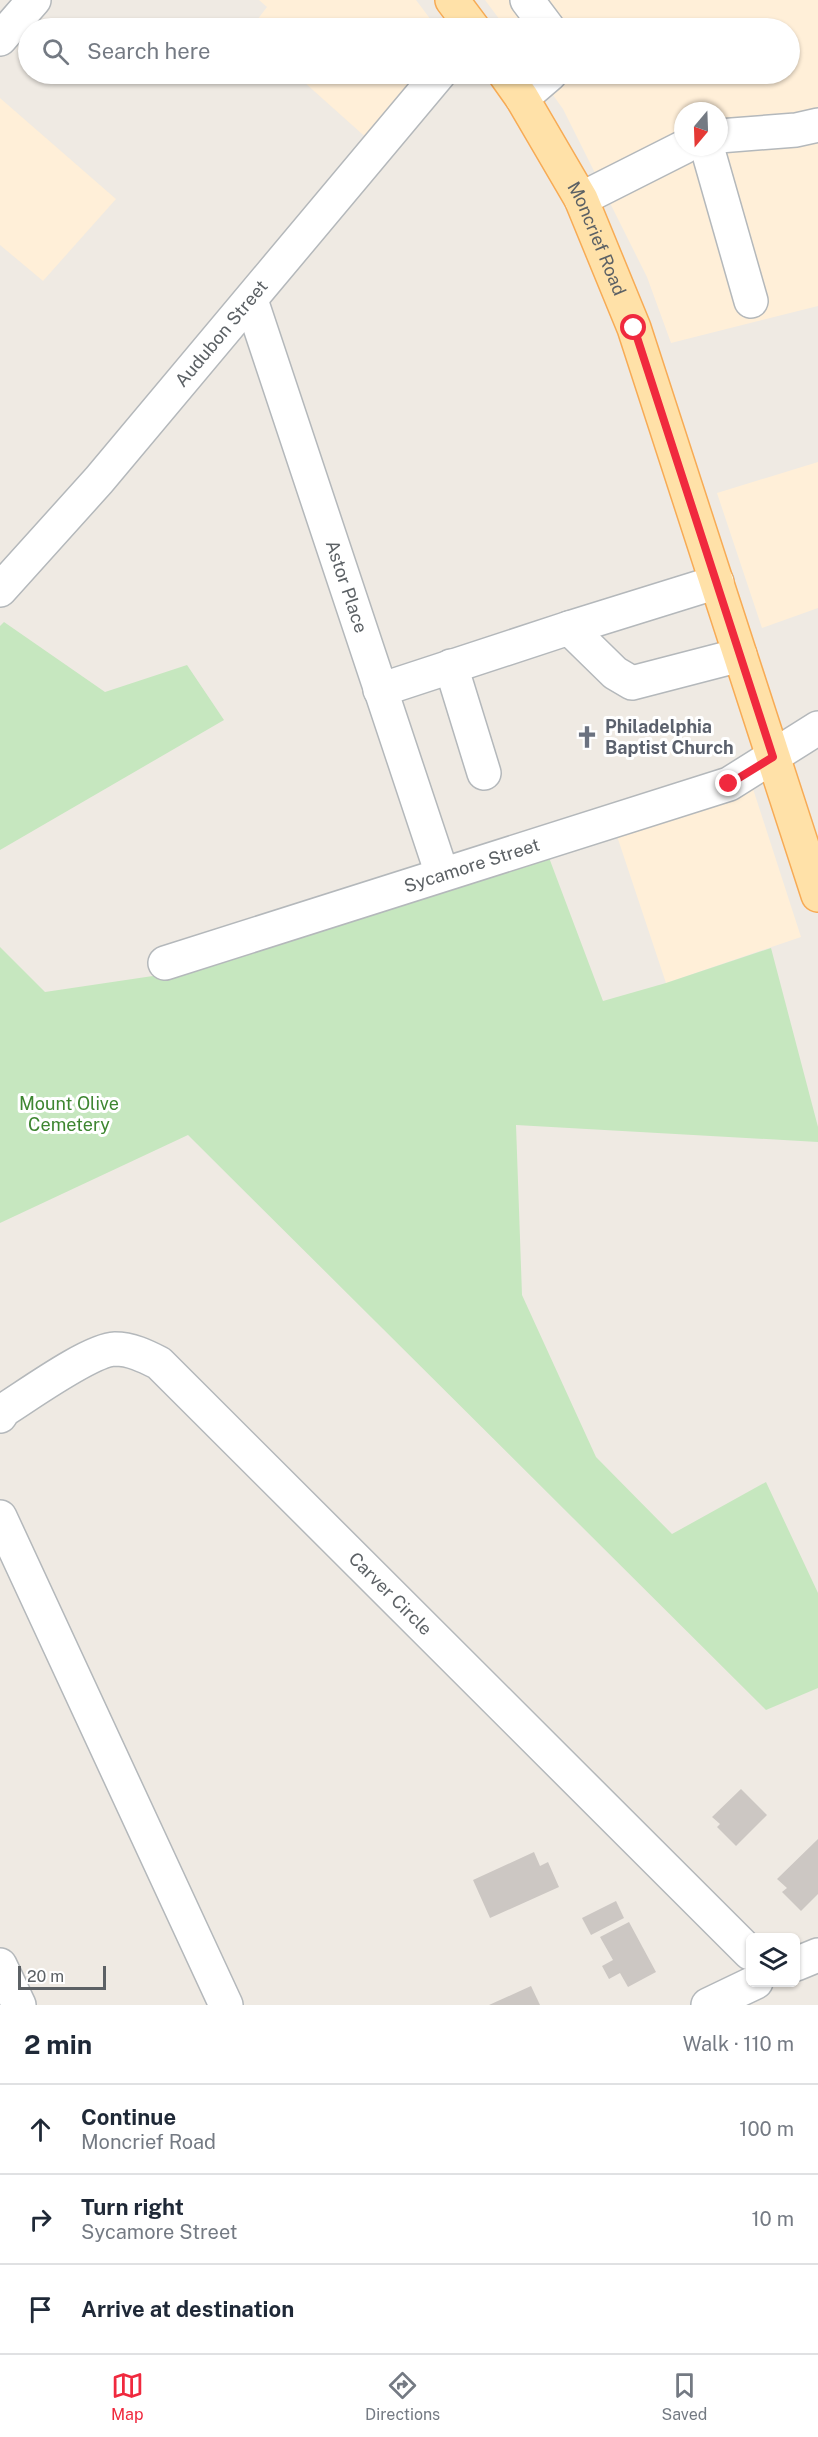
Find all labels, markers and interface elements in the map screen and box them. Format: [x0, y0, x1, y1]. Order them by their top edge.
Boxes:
search box [18, 18, 800, 84]
icon: search [39, 35, 72, 68]
text: Search here [87, 38, 211, 64]
north arrow [674, 102, 728, 156]
street label: Moncrief Road [563, 178, 630, 298]
street label: Audubon Street [171, 276, 272, 391]
route start [620, 314, 646, 340]
street label: Astor Place [322, 537, 372, 636]
place label: Philadelphia Baptist Church [605, 716, 734, 758]
church icon: Philadelphia Baptist Church [574, 724, 600, 750]
route end [715, 770, 741, 796]
street label: Sycamore Street [401, 834, 542, 896]
park label: Mount Olive Cemetery [19, 1093, 119, 1135]
street label: Carver Circle [345, 1548, 437, 1639]
map controls [746, 1933, 800, 1987]
button: layers [746, 1933, 800, 1987]
scale bar [18, 1963, 106, 1990]
text: 20 m [27, 1967, 64, 1986]
text: 2 min [24, 2029, 92, 2060]
text: Walk · 110 m [683, 2032, 794, 2056]
text: Continue [81, 2104, 176, 2130]
icon: ahead [24, 2113, 57, 2146]
text: 100 m [739, 2117, 794, 2141]
text: Moncrief Road [81, 2130, 216, 2154]
text: Turn right [81, 2194, 184, 2220]
icon: right [24, 2203, 57, 2236]
text: 10 m [751, 2207, 794, 2231]
text: Sycamore Street [81, 2220, 238, 2244]
icon: arrive [24, 2293, 57, 2326]
text: Arrive at destination [81, 2296, 294, 2322]
tab: Map [111, 2369, 144, 2424]
tab: Directions [365, 2369, 440, 2424]
tab: Saved [662, 2369, 707, 2424]

